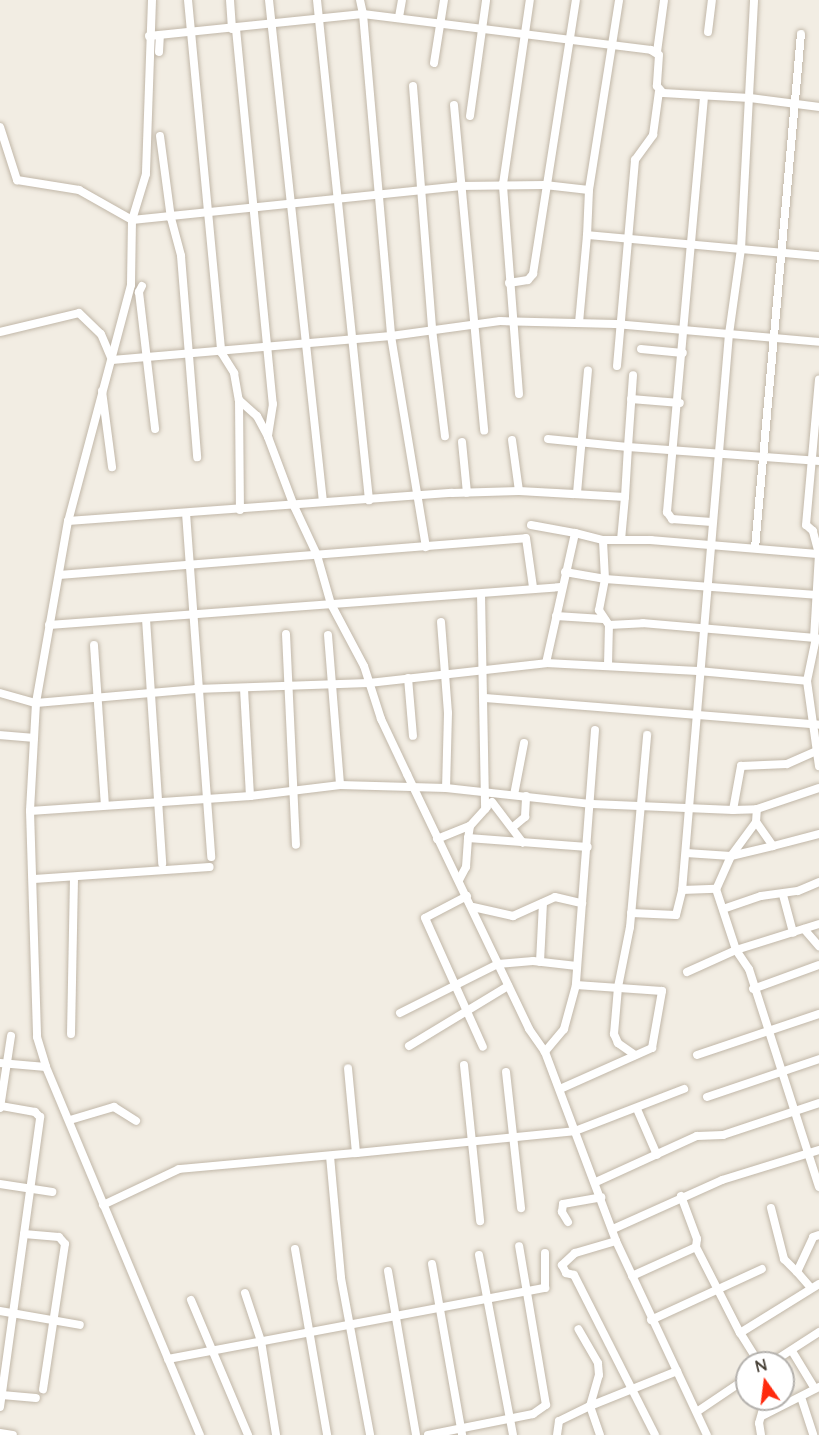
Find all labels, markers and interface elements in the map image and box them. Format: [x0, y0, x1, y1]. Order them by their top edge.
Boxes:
north arrow [735, 1351, 795, 1411]
text: N [753, 1354, 769, 1377]

